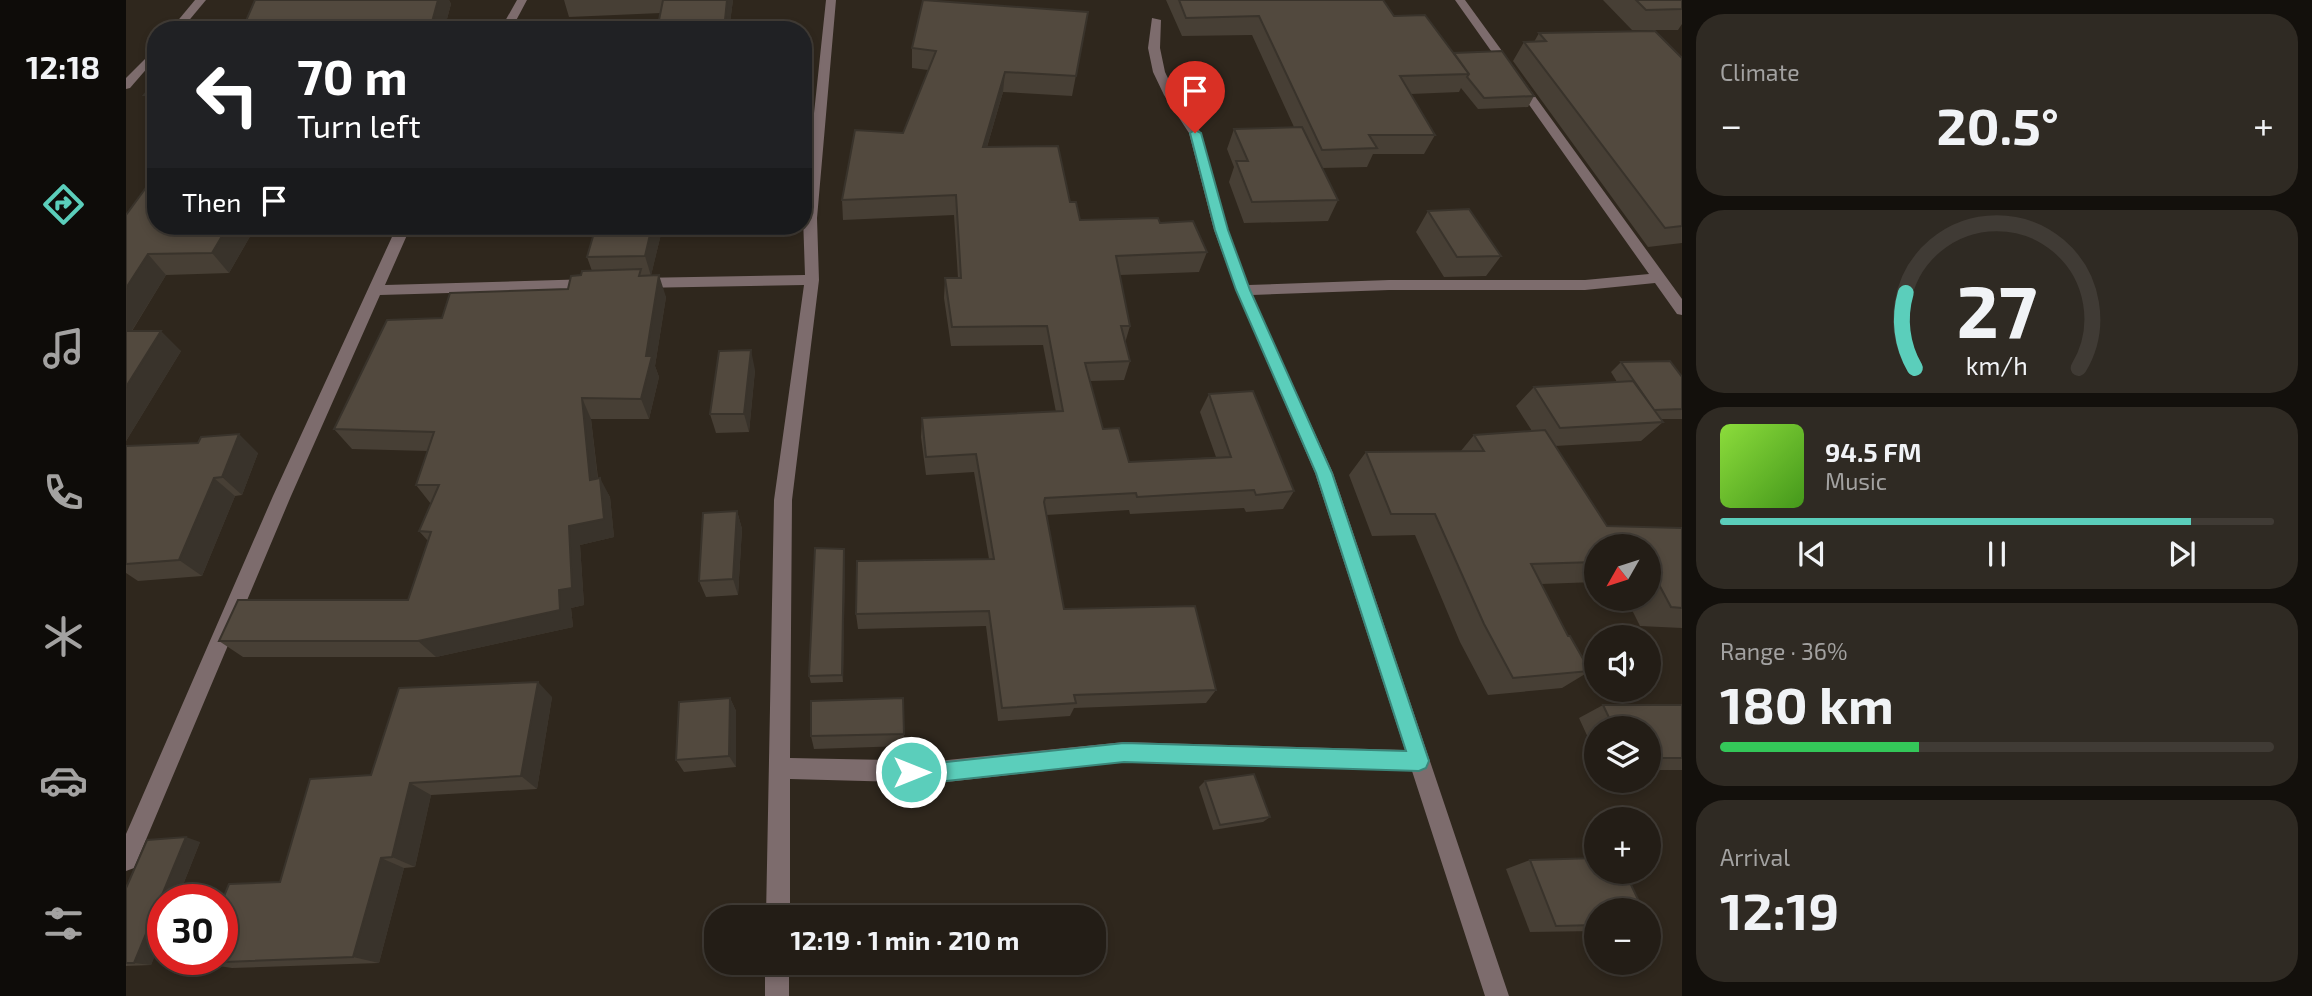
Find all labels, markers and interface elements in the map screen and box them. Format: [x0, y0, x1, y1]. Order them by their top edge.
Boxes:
text: 70 m [297, 46, 408, 105]
text: 12:18 [26, 47, 100, 85]
icon: left [182, 49, 273, 140]
text: Climate [1720, 58, 1800, 86]
pin [1165, 61, 1225, 133]
icon: arrive [1176, 72, 1214, 110]
text: 20.5° [1936, 93, 2059, 155]
text: − [1720, 101, 1742, 147]
text: + [2253, 101, 2274, 147]
text: Turn left [297, 106, 421, 144]
icon: directions [39, 180, 88, 229]
icon: arrive [255, 182, 293, 220]
text: Then [182, 186, 241, 217]
text: 27 [1957, 265, 2037, 353]
icon: music [39, 324, 88, 373]
text: km/h [1966, 349, 2028, 379]
text: 94.5 FM [1825, 436, 1922, 467]
text: Music [1825, 467, 1887, 495]
icon: phone [39, 468, 88, 517]
north arrow [1584, 534, 1661, 611]
map controls [1584, 534, 1661, 975]
icon: previous [1793, 535, 1831, 573]
icon: pause [1978, 535, 2016, 573]
icon: next [2163, 535, 2201, 573]
icon: climate [39, 612, 88, 661]
button: sound [1584, 625, 1661, 702]
text: Range · 36% [1720, 637, 1848, 665]
text: 180 km [1720, 672, 1894, 734]
button: layers [1584, 716, 1661, 793]
position arrow [874, 735, 948, 809]
icon: car [39, 756, 88, 805]
button: + [1584, 807, 1661, 884]
text: Arrival [1720, 843, 1790, 871]
text: 12:19 [1720, 878, 1839, 940]
speed limit sign: 30 [147, 884, 238, 975]
button: − [1584, 898, 1661, 975]
icon: filters [39, 899, 88, 948]
text: 12:19 · 1 min · 210 m [791, 924, 1019, 955]

